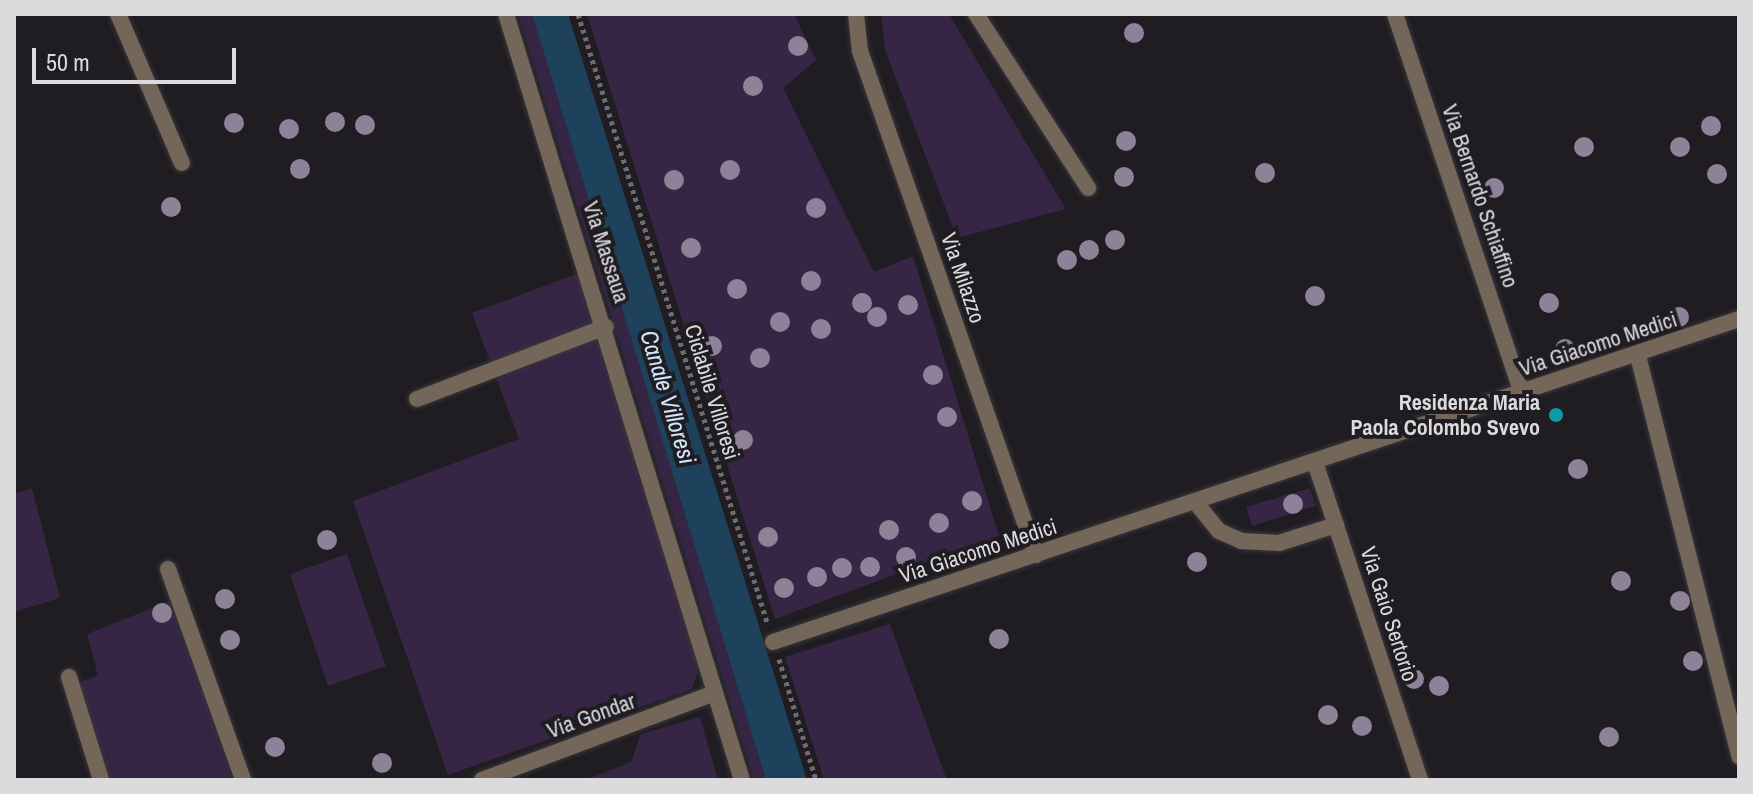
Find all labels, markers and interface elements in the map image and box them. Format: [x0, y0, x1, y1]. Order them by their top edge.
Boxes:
scale bar [36, 32, 240, 82]
text: 50 m [46, 46, 90, 78]
street label: Via Bernardo Schiaffino [1436, 101, 1524, 291]
street label: Via Massaua [577, 198, 635, 306]
street label: Via Milazzo [935, 229, 991, 327]
street label: Via Giacomo Medici [1516, 306, 1680, 382]
street label: Ciclabile Villoresi [679, 321, 745, 463]
water label: Canale Villoresi [634, 327, 702, 467]
place label: Residenza Maria Paola Colombo Svevo [1351, 389, 1540, 440]
marker: Residenza Maria Paola Colombo Svevo [1547, 406, 1565, 424]
street label: Via Giacomo Medici [896, 513, 1060, 589]
street label: Via Gaio Sertorio [1355, 543, 1423, 685]
street label: Via Gondar [543, 688, 639, 744]

